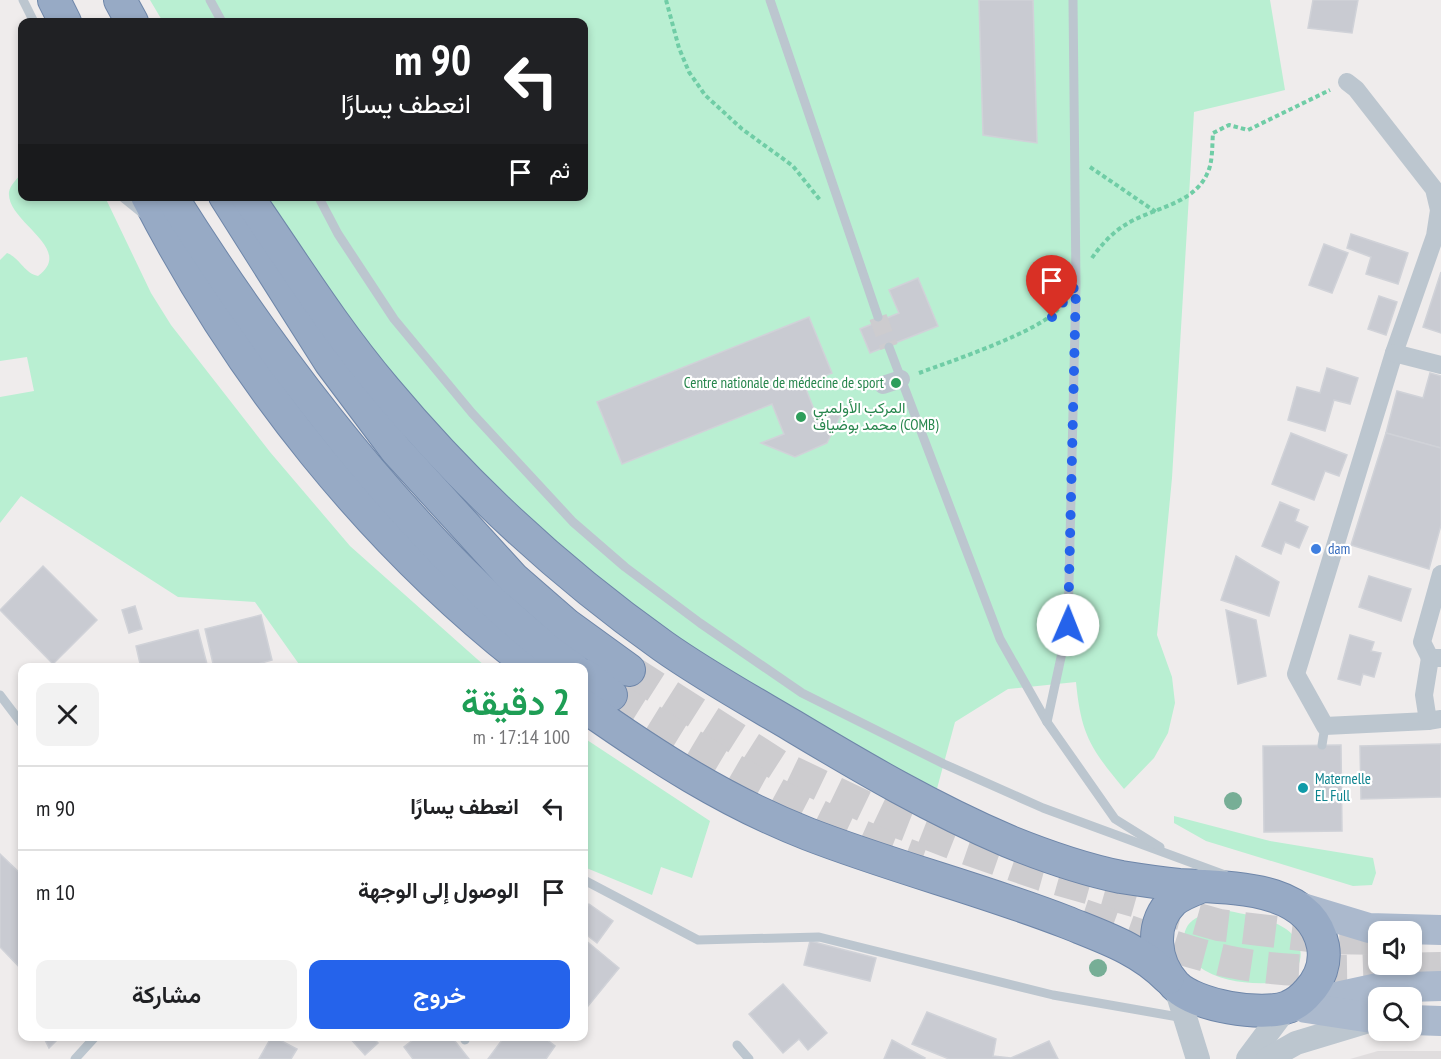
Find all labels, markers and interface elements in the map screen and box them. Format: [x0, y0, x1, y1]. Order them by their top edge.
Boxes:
text: 90 m [394, 32, 471, 87]
icon: left [492, 42, 570, 120]
text: انعطف يسارًا [341, 86, 471, 120]
icon: arrive [504, 156, 537, 189]
text: ثم [549, 156, 570, 184]
pin [1026, 255, 1077, 317]
icon: arrive [1035, 264, 1068, 297]
place label: Centre nationale de médecine de sport [684, 373, 884, 392]
marker: Centre nationale de médecine de sport [889, 376, 903, 390]
place label: المركب الأولمبي محمد بوضياف (COMB) [813, 398, 939, 434]
marker: المركب الأولمبي محمد بوضياف (COMB) [794, 410, 808, 424]
place label: dam [1328, 539, 1350, 558]
marker: dam [1309, 542, 1323, 556]
position arrow [1036, 593, 1100, 657]
text: 2 دقيقة [461, 678, 570, 725]
button: close [36, 683, 99, 746]
text: 100 m · 17:14 [473, 724, 570, 750]
place label: Maternelle EL Full [1315, 769, 1371, 805]
marker: Maternelle EL Full [1296, 781, 1310, 795]
text: انعطف يسارًا [410, 792, 519, 820]
icon: left [537, 792, 570, 825]
text: 90 m [36, 794, 75, 822]
text: الوصول إلى الوجهة [358, 876, 519, 904]
icon: arrive [537, 876, 570, 909]
text: 10 m [36, 878, 75, 906]
map controls [1368, 921, 1422, 1041]
button: sound [1368, 921, 1422, 975]
button: مشاركة [36, 960, 297, 1029]
button: خروج [309, 960, 570, 1029]
button: search [1368, 987, 1422, 1041]

